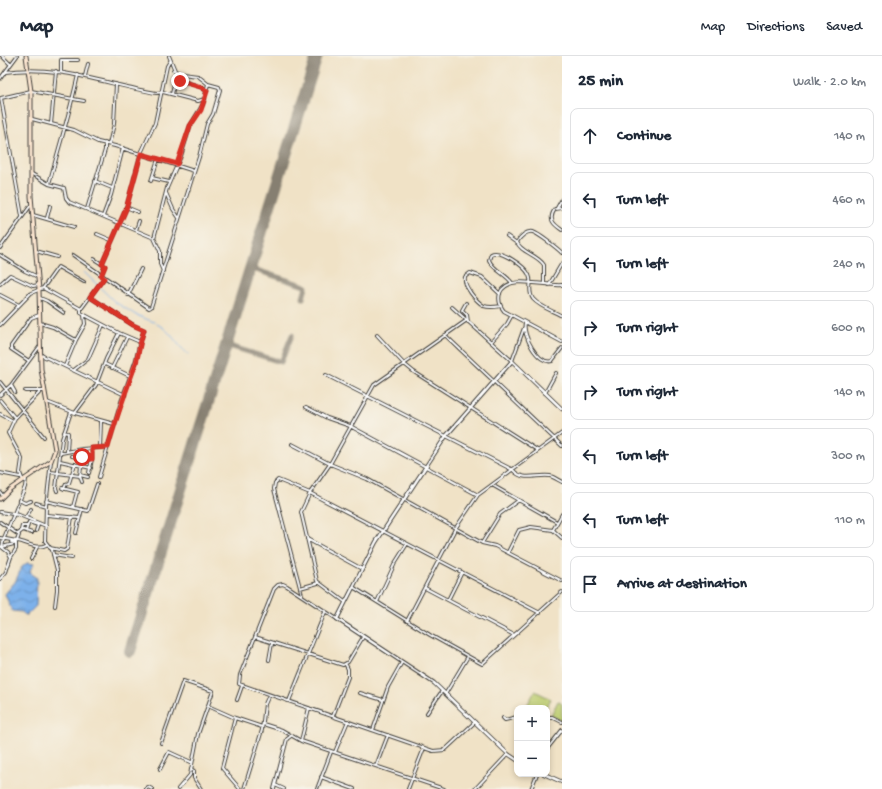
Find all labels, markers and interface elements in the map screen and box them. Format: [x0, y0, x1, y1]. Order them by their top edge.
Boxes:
text: Map [20, 16, 53, 39]
text: Map [701, 19, 725, 36]
text: Directions [747, 19, 804, 36]
text: Saved [826, 19, 862, 36]
route end [171, 72, 189, 90]
text: 25 min [578, 72, 623, 92]
text: Walk · 2.0 km [793, 75, 866, 90]
icon: ahead [579, 125, 601, 147]
text: Continue [617, 127, 671, 145]
text: 140 m [834, 129, 865, 144]
icon: left [579, 189, 601, 211]
text: Turn left [617, 191, 668, 209]
text: 460 m [833, 193, 865, 208]
icon: left [579, 253, 601, 275]
text: Turn left [617, 255, 668, 273]
text: 240 m [833, 257, 865, 272]
icon: right [579, 317, 601, 339]
text: Turn right [617, 319, 677, 337]
text: 600 m [831, 321, 865, 336]
icon: right [579, 381, 601, 403]
text: Turn right [617, 383, 677, 401]
text: 140 m [834, 385, 865, 400]
icon: left [579, 445, 601, 467]
text: Turn left [617, 447, 668, 465]
route start [73, 448, 91, 466]
text: 300 m [831, 449, 865, 464]
icon: left [579, 509, 601, 531]
text: Turn left [617, 511, 668, 529]
text: 110 m [835, 513, 865, 528]
icon: arrive [579, 573, 601, 595]
text: Arrive at destination [617, 575, 747, 593]
map controls [514, 705, 550, 777]
button: + [514, 705, 550, 741]
button: − [514, 741, 550, 777]

